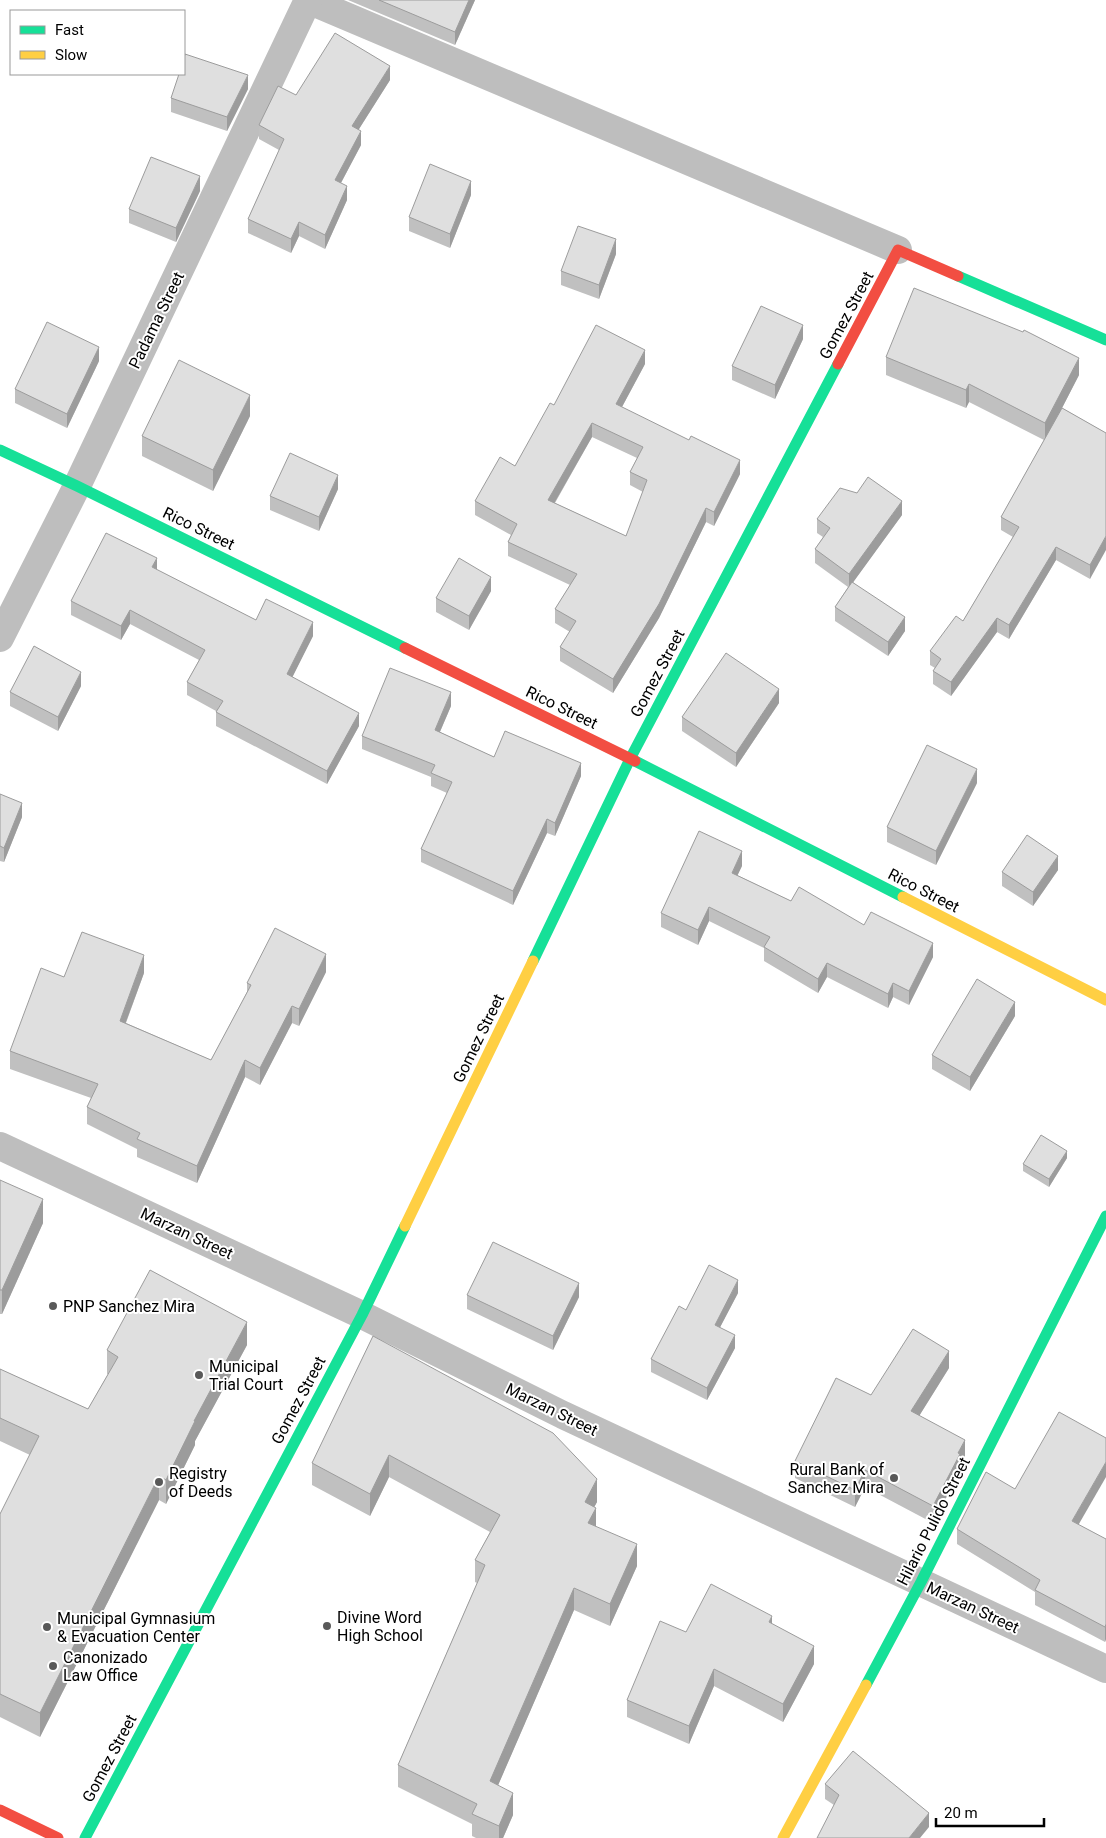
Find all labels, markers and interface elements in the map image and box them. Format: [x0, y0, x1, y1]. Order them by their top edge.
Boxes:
legend [10, 10, 185, 75]
text: Fast [55, 21, 84, 39]
text: Slow [55, 46, 87, 64]
street label: Gomez Street [815, 268, 878, 362]
street label: Padama Street [125, 269, 188, 372]
street label: Rico Street [160, 503, 238, 554]
street label: Gomez Street [626, 626, 689, 720]
street label: Rico Street [523, 682, 601, 733]
street label: Rico Street [885, 864, 963, 916]
street label: Gomez Street [449, 991, 508, 1086]
street label: Marzan Street [138, 1204, 236, 1263]
place label: PNP Sanchez Mira [63, 1297, 195, 1316]
marker: PNP Sanchez Mira [47, 1300, 59, 1312]
street label: Gomez Street [267, 1353, 330, 1447]
place label: Municipal Trial Court [209, 1357, 283, 1394]
marker: Municipal Trial Court [193, 1369, 205, 1381]
street label: Marzan Street [503, 1379, 601, 1440]
street label: Hilario Pulido Street [893, 1454, 974, 1589]
place label: Rural Bank of Sanchez Mira [788, 1460, 884, 1497]
place label: Registry of Deeds [169, 1464, 232, 1501]
marker: Rural Bank of Sanchez Mira [888, 1472, 900, 1484]
marker: Registry of Deeds [153, 1476, 165, 1488]
street label: Marzan Street [924, 1578, 1022, 1637]
place label: Divine Word High School [337, 1608, 423, 1645]
place label: Municipal Gymnasium & Evacuation Center [57, 1609, 215, 1646]
marker: Divine Word High School [321, 1620, 333, 1632]
marker: Municipal Gymnasium & Evacuation Center [41, 1621, 53, 1633]
place label: Canonizado Law Office [63, 1648, 148, 1685]
marker: Canonizado Law Office [47, 1660, 59, 1672]
street label: Gomez Street [78, 1711, 141, 1805]
scale bar [936, 1796, 1044, 1828]
text: 20 m [944, 1804, 978, 1822]

